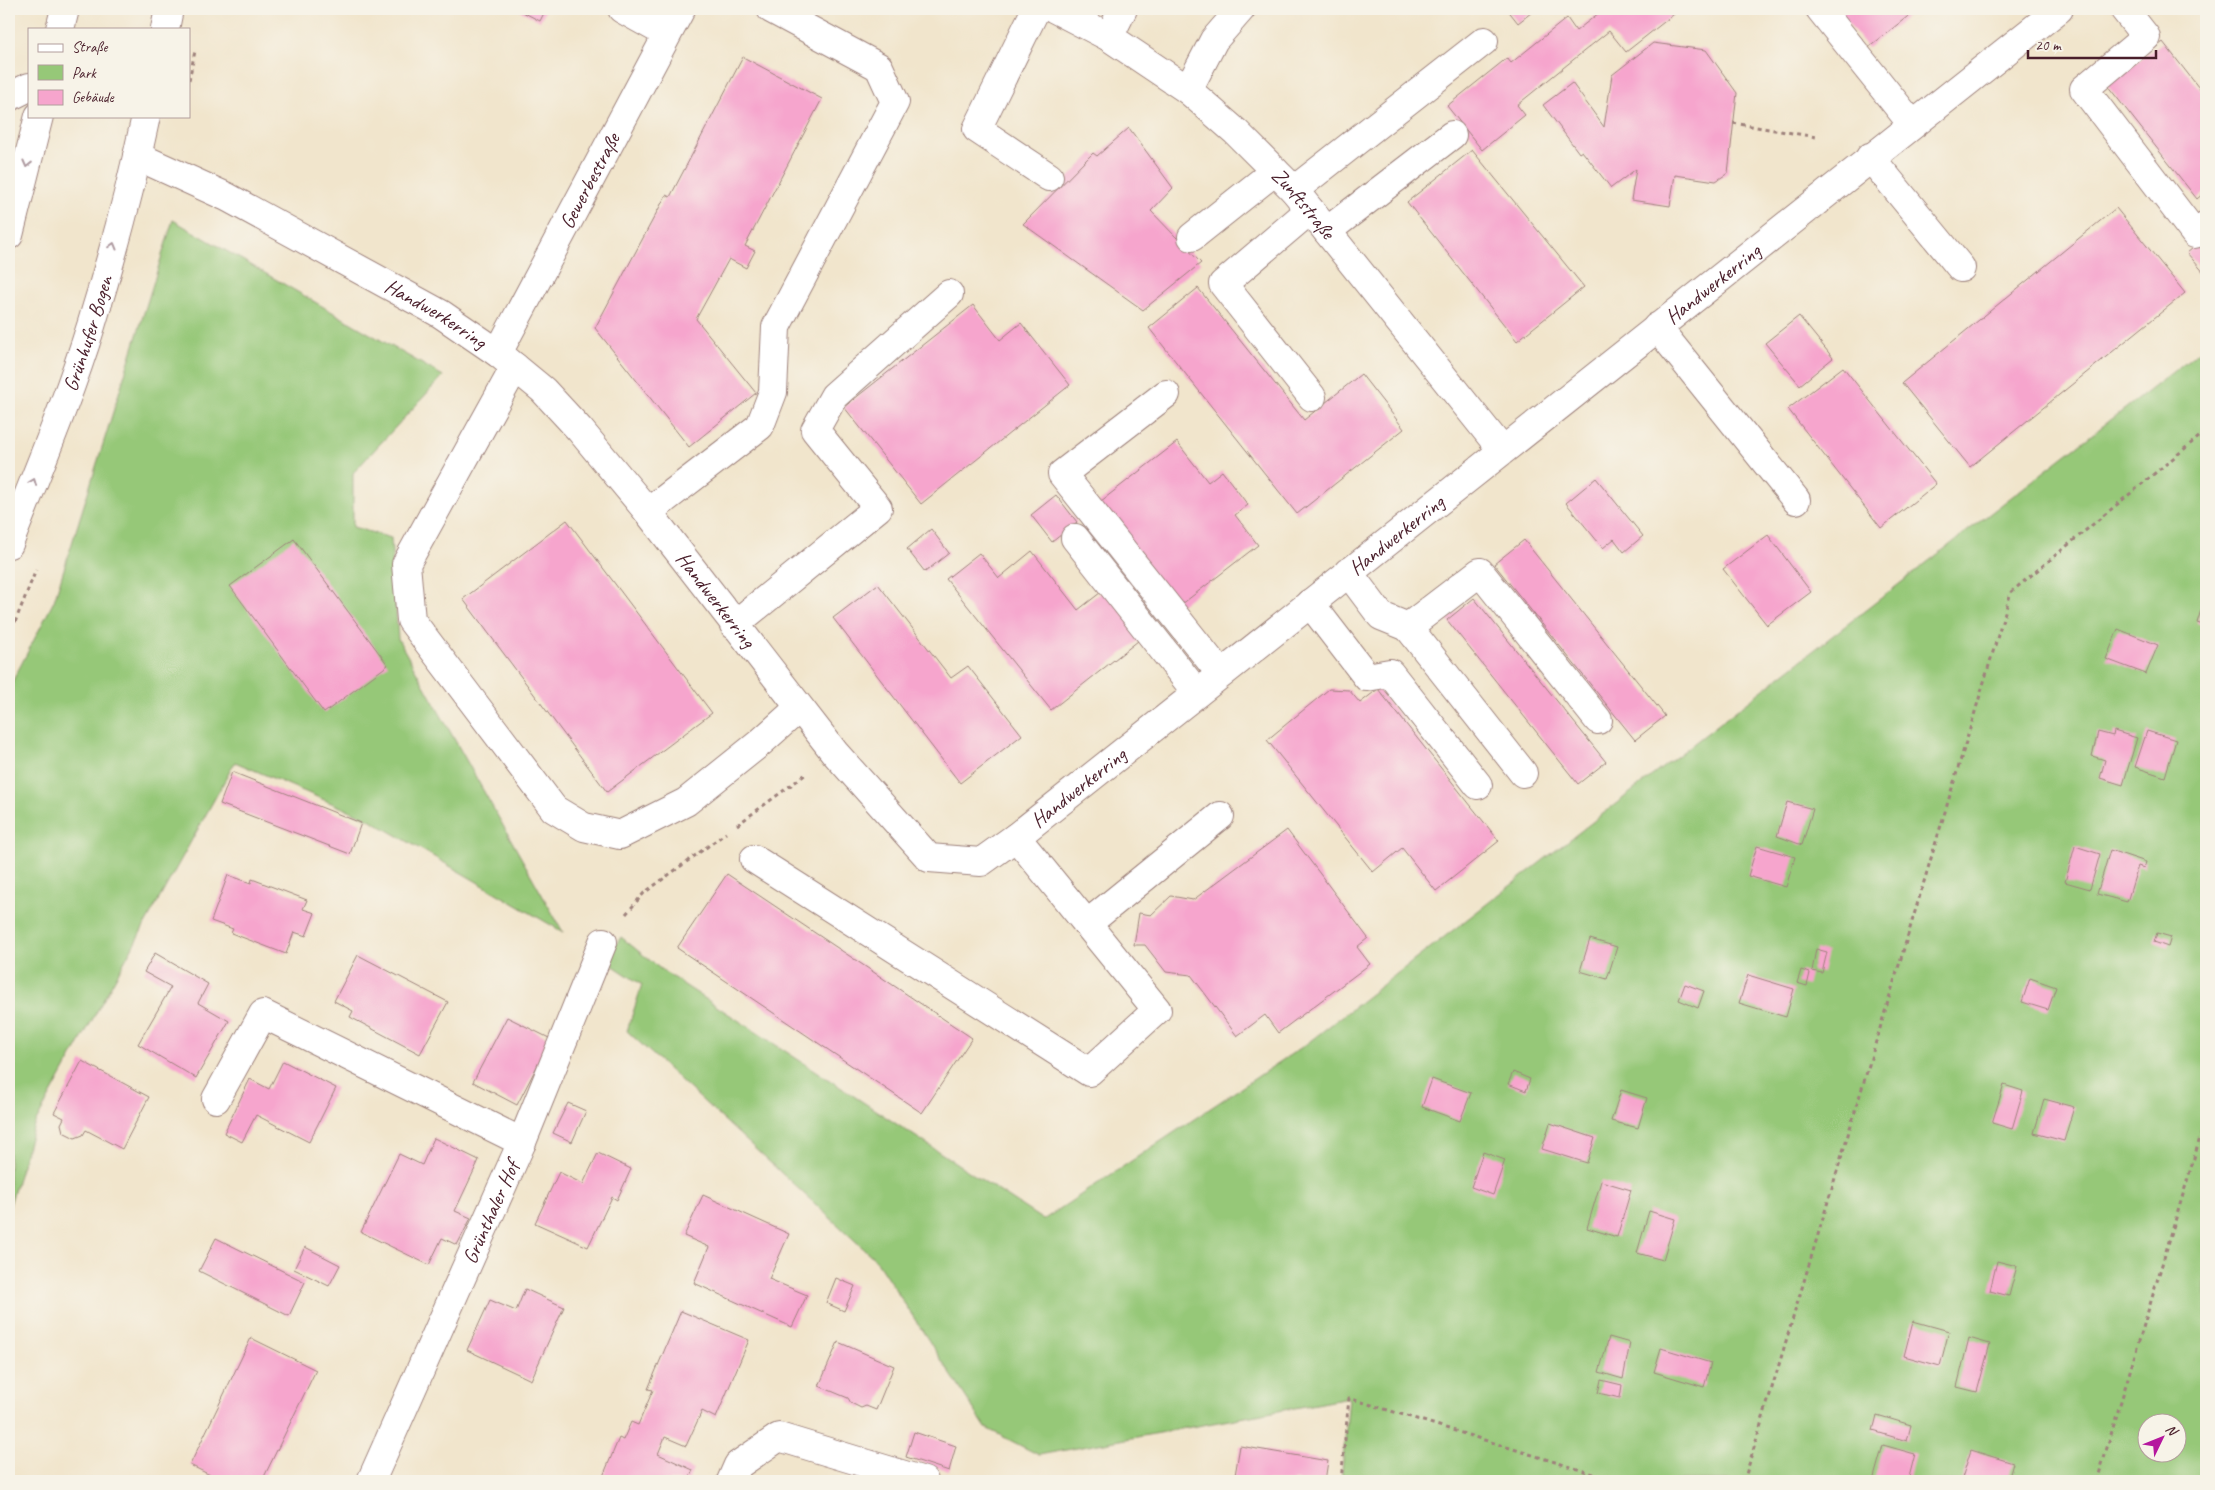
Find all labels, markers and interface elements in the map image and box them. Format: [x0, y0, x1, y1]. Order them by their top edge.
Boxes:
legend [28, 28, 190, 118]
scale bar [2028, 28, 2155, 60]
text: 20 m [2035, 36, 2062, 55]
text: Straße [72, 38, 108, 57]
text: Park [72, 64, 97, 83]
text: Gebäude [72, 88, 115, 107]
street label: Gewerbestraße [554, 127, 627, 233]
one-way arrow [22, 159, 33, 168]
street label: Zunftstraße [1266, 162, 1342, 246]
street label: Handwerkerring [1660, 237, 1767, 330]
one-way arrow [107, 241, 118, 250]
street label: Grünhufer Bogen [57, 271, 119, 395]
street label: Handwerkerring [380, 273, 493, 355]
one-way arrow [27, 479, 37, 487]
street label: Handwerkerring [1343, 488, 1451, 581]
street label: Handwerkerring [671, 546, 762, 654]
street label: Handwerkerring [1025, 741, 1133, 833]
street label: Grünthaler Hof [457, 1153, 527, 1268]
north arrow [2138, 1412, 2188, 1462]
text: N [2162, 1421, 2182, 1440]

